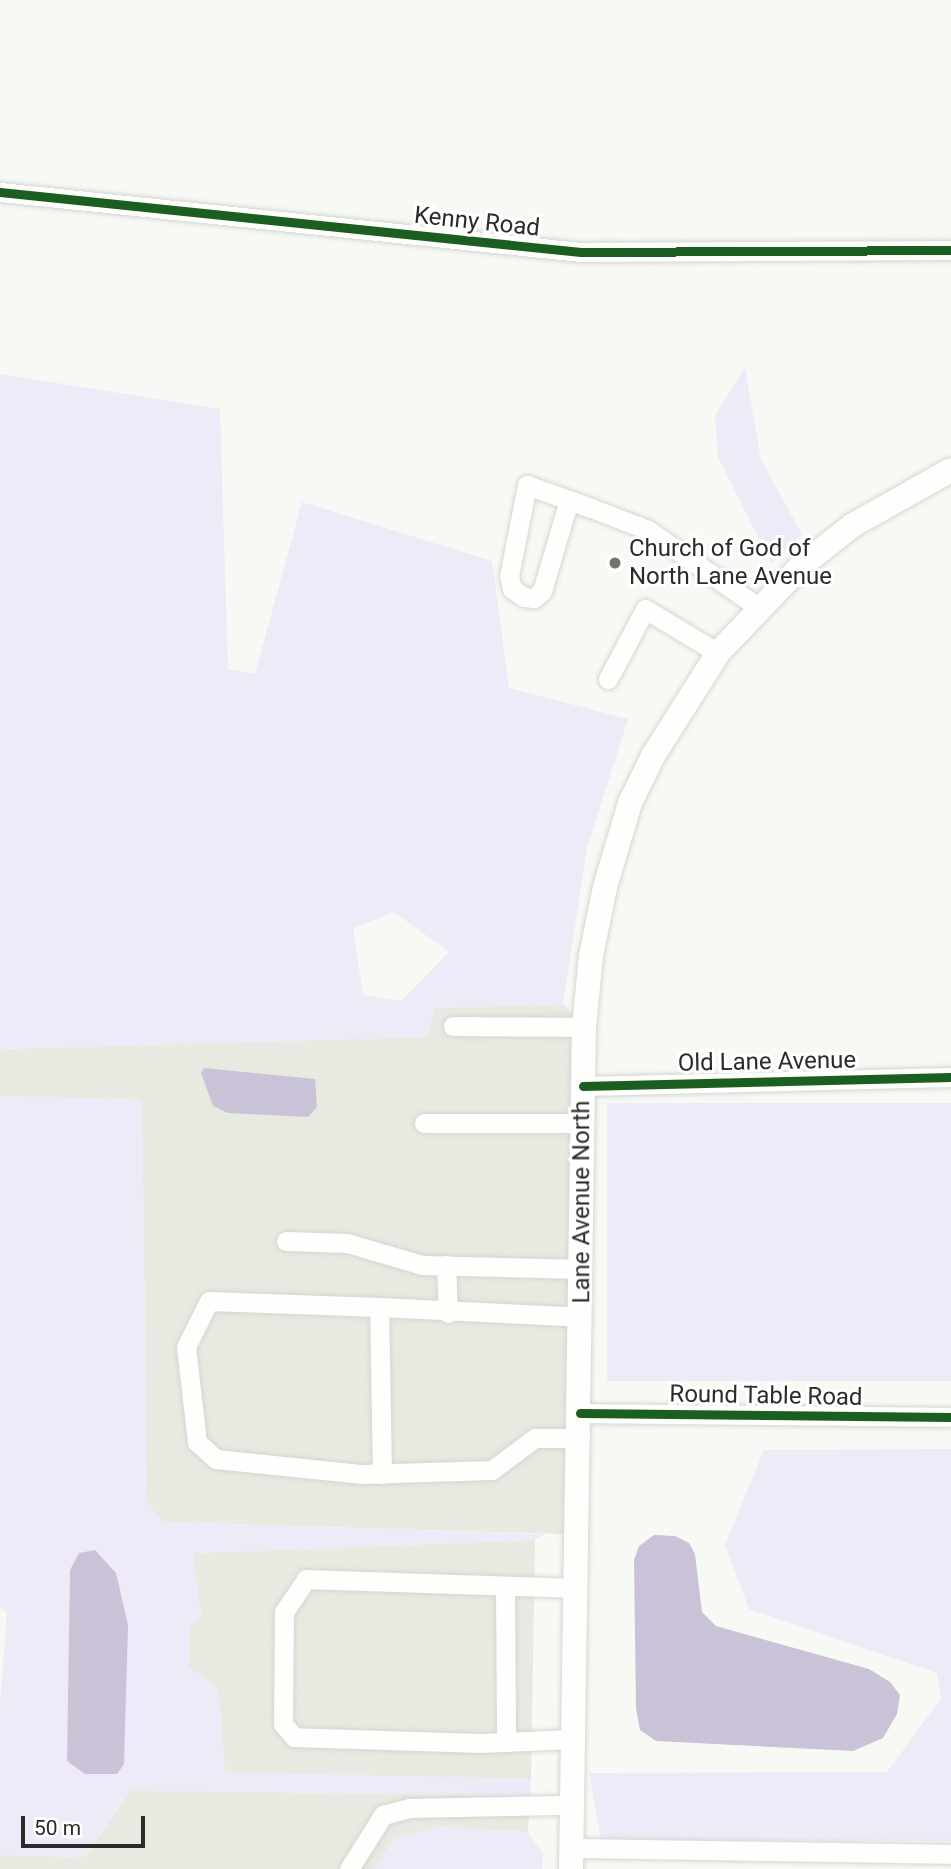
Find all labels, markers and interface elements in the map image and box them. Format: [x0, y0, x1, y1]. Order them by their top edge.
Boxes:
street label: Kenny Road [413, 201, 541, 243]
place label: Church of God of North Lane Avenue [629, 535, 832, 591]
marker: Church of God of North Lane Avenue [607, 555, 623, 571]
street label: Old Lane Avenue [678, 1046, 856, 1078]
street label: Lane Avenue North [568, 1101, 596, 1303]
street label: Round Table Road [669, 1380, 863, 1412]
scale bar [24, 1802, 149, 1846]
text: 50 m [34, 1816, 81, 1840]

